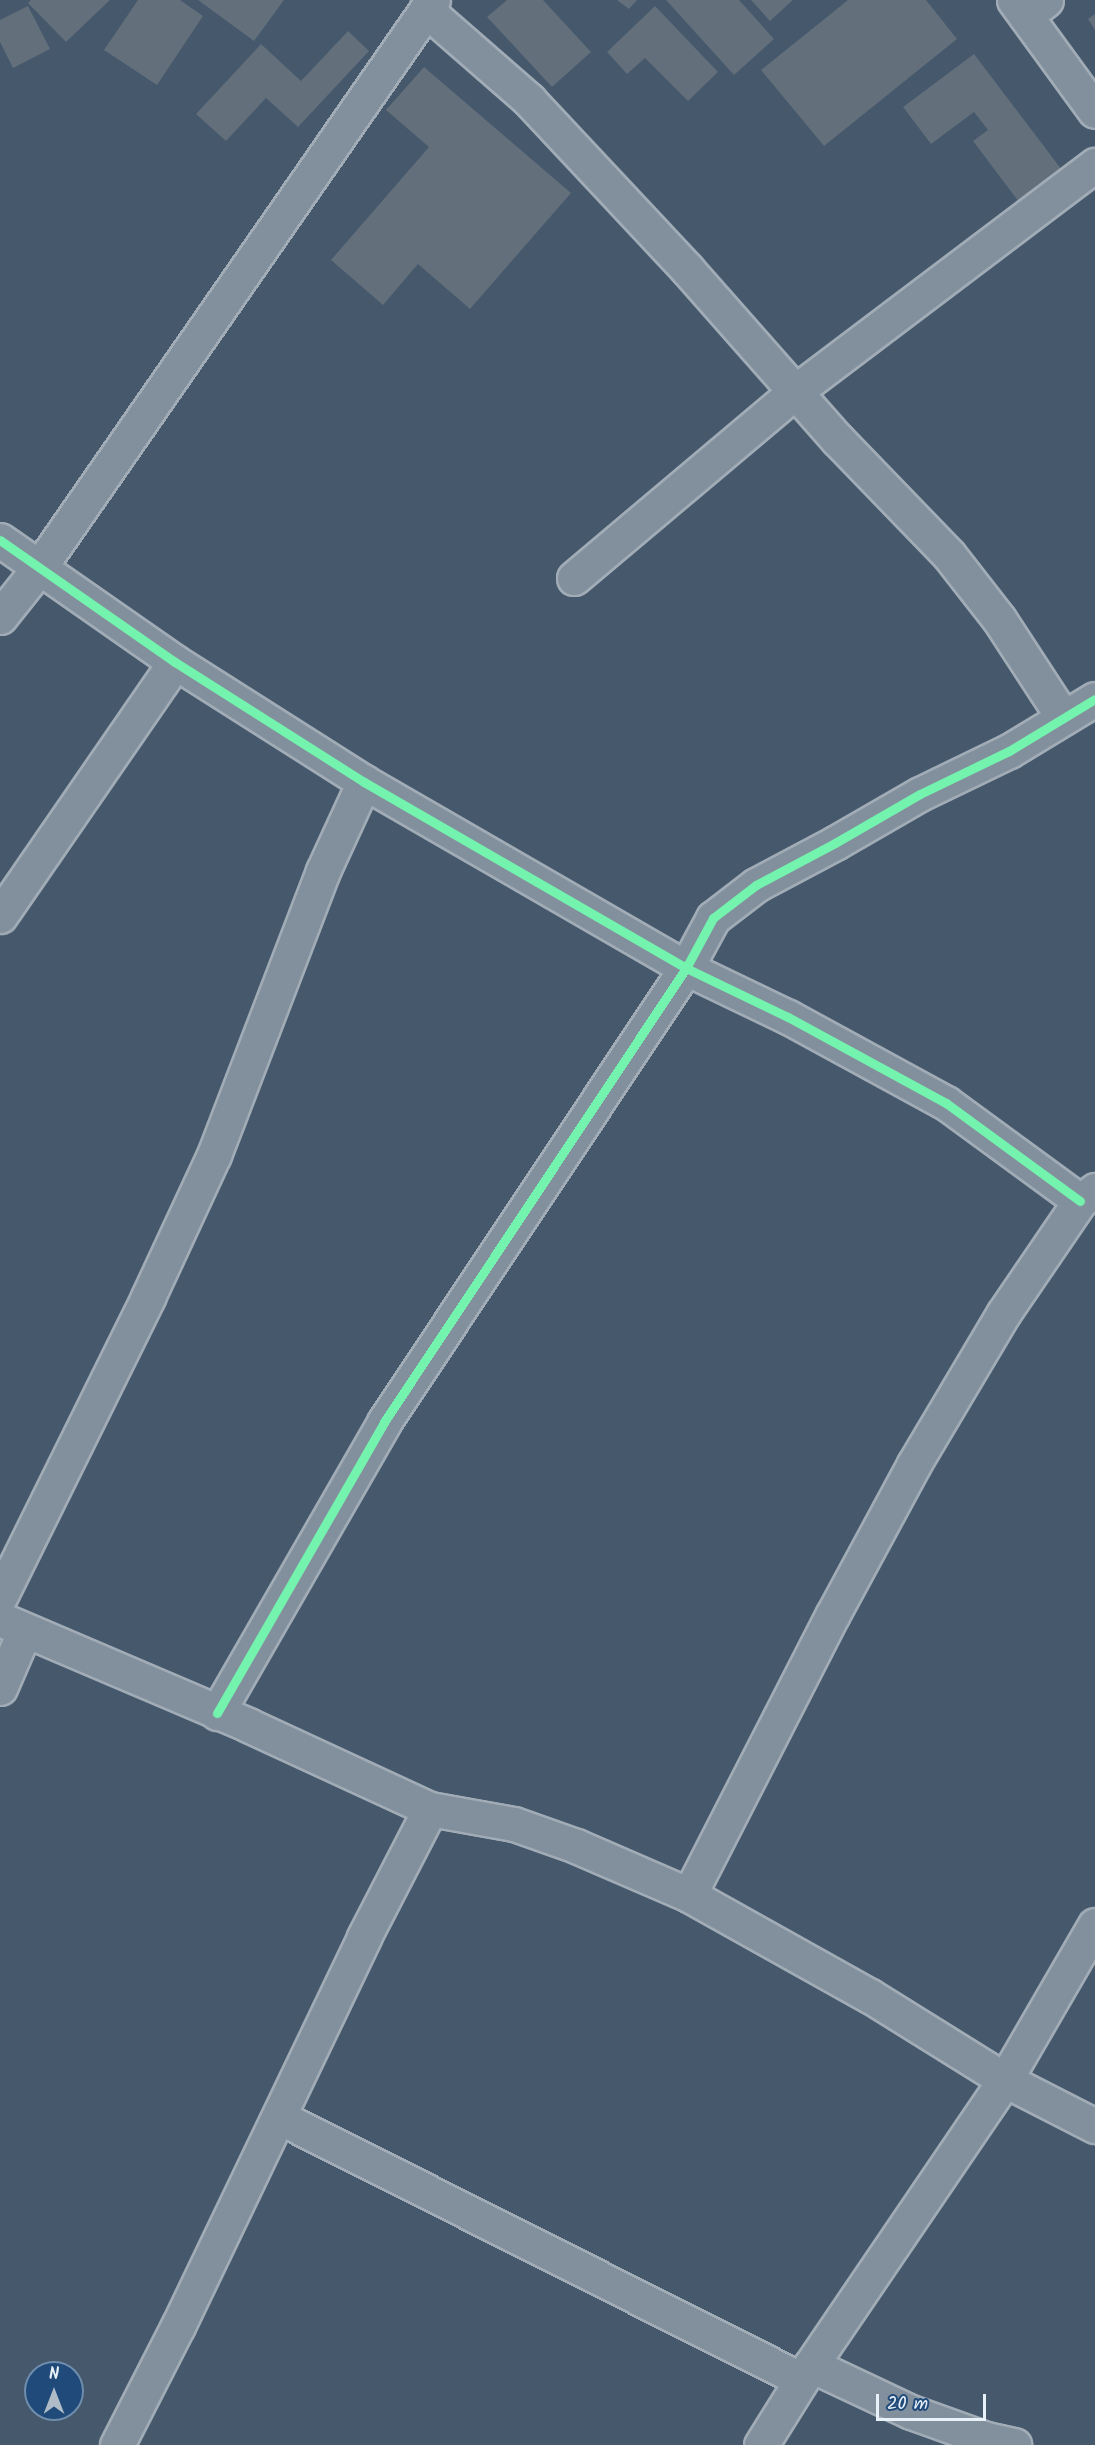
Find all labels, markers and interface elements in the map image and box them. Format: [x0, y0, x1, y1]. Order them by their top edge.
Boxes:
north arrow [24, 2361, 84, 2421]
text: N [49, 2362, 59, 2387]
scale bar [879, 2382, 988, 2420]
text: 20 m [887, 2390, 928, 2419]

